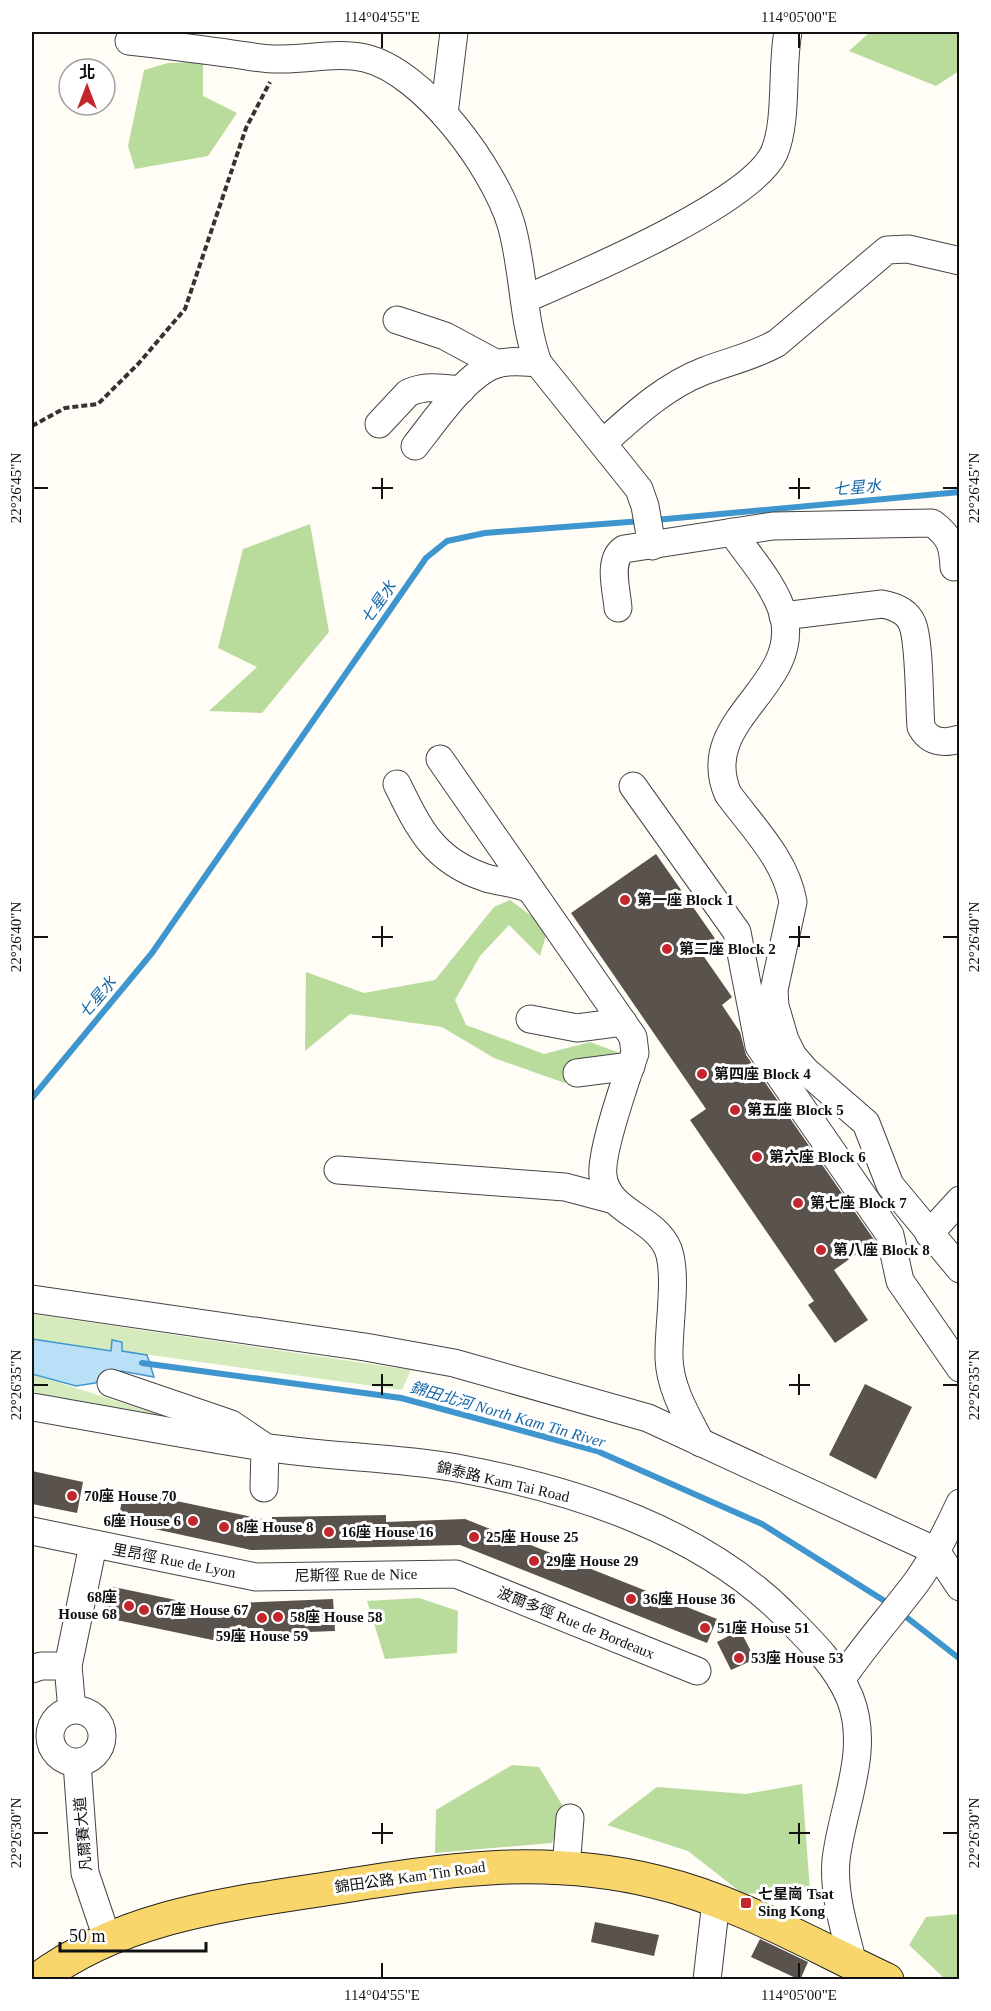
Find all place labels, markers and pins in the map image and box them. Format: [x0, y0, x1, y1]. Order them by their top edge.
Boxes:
place label: 第一座 Block 1 [637, 891, 734, 908]
marker: 第一座 Block 1 [618, 893, 632, 907]
place label: 第二座 Block 2 [679, 940, 776, 957]
marker: 第二座 Block 2 [660, 942, 674, 956]
place label: 第四座 Block 4 [714, 1065, 811, 1082]
marker: 第四座 Block 4 [695, 1067, 709, 1081]
place label: 第五座 Block 5 [747, 1101, 844, 1118]
marker: 第五座 Block 5 [728, 1103, 742, 1117]
place label: 第六座 Block 6 [769, 1148, 866, 1165]
marker: 第六座 Block 6 [750, 1150, 764, 1164]
place label: 第七座 Block 7 [810, 1194, 907, 1211]
marker: 第七座 Block 7 [791, 1196, 805, 1210]
place label: 第八座 Block 8 [833, 1241, 930, 1258]
marker: 第八座 Block 8 [814, 1243, 828, 1257]
place label: 70座 House 70 [84, 1487, 177, 1504]
marker: 70座 House 70 [65, 1489, 79, 1503]
place label: 6座 House 6 [103, 1512, 181, 1529]
marker: 6座 House 6 [186, 1514, 200, 1528]
place label: 8座 House 8 [236, 1518, 314, 1535]
marker: 8座 House 8 [217, 1520, 231, 1534]
place label: 16座 House 16 [341, 1523, 434, 1540]
marker: 16座 House 16 [322, 1525, 336, 1539]
place label: 25座 House 25 [486, 1528, 579, 1545]
marker: 25座 House 25 [467, 1530, 481, 1544]
place label: 29座 House 29 [546, 1552, 639, 1569]
marker: 29座 House 29 [527, 1554, 541, 1568]
place label: 68座 House 68 [58, 1588, 117, 1622]
place label: 36座 House 36 [643, 1590, 736, 1607]
marker: 36座 House 36 [624, 1592, 638, 1606]
marker: 68座 House 68 [122, 1599, 136, 1613]
place label: 67座 House 67 [156, 1601, 249, 1618]
marker: 67座 House 67 [137, 1603, 151, 1617]
place label: 58座 House 58 [290, 1608, 383, 1625]
marker: 58座 House 58 [271, 1610, 285, 1624]
marker: 59座 House 59 [255, 1611, 269, 1625]
place label: 51座 House 51 [717, 1619, 810, 1636]
marker: 51座 House 51 [698, 1621, 712, 1635]
place label: 59座 House 59 [216, 1627, 308, 1644]
place label: 53座 House 53 [751, 1649, 844, 1666]
marker: 53座 House 53 [732, 1651, 746, 1665]
place label: 七星崗 Tsat Sing Kong [758, 1886, 834, 1919]
marker: 七星崗 Tsat Sing Kong [739, 1896, 753, 1910]

